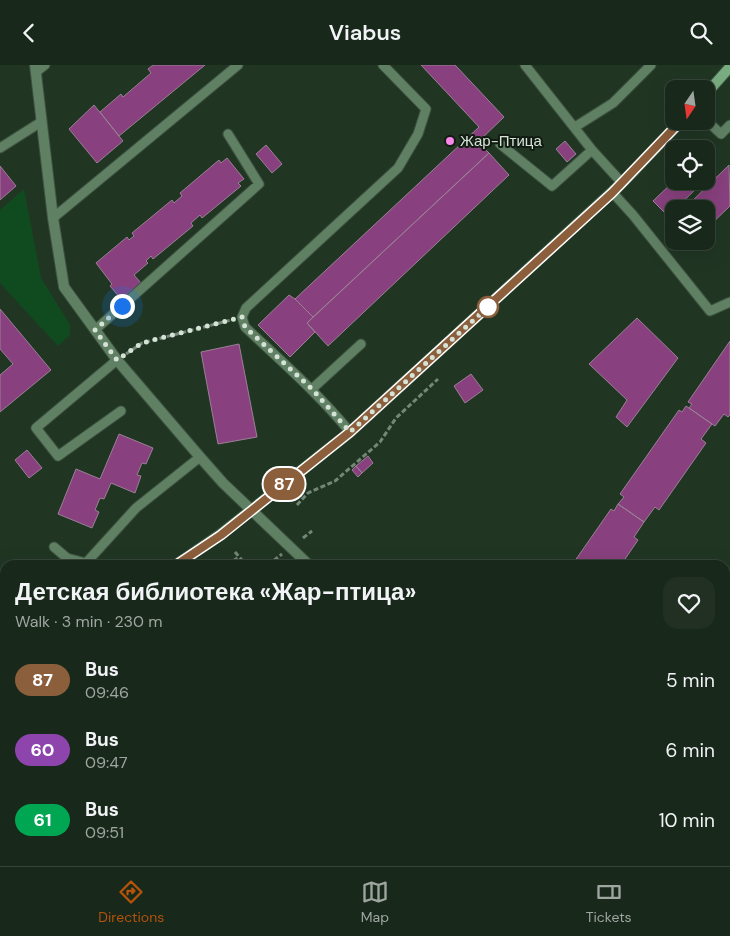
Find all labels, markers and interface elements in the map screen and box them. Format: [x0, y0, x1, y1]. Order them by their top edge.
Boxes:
text: Viabus [329, 18, 401, 47]
icon: back [15, 19, 43, 47]
icon: search [687, 19, 715, 47]
north arrow [665, 80, 715, 130]
map controls [665, 80, 715, 250]
place label: Жар-Птица [460, 131, 542, 151]
marker: Жар-Птица [444, 135, 456, 147]
button: locate [665, 140, 715, 190]
button: layers [665, 200, 715, 250]
your location [110, 294, 135, 319]
unlabelled marker [477, 296, 499, 318]
line badge: 87 [262, 468, 306, 500]
text: 87 [274, 472, 294, 496]
text: Детская библиотека «Жар-птица» [15, 576, 416, 607]
button: heart [663, 577, 715, 629]
text: Walk · 3 min · 230 m [15, 611, 163, 632]
text: Bus [85, 657, 119, 682]
text: 87 [32, 668, 53, 692]
text: 5 min [666, 668, 715, 693]
text: 09:46 [85, 682, 129, 703]
text: Bus [85, 727, 119, 752]
text: 60 [30, 738, 55, 762]
text: 6 min [666, 738, 715, 763]
text: 09:47 [85, 752, 127, 773]
text: Bus [85, 797, 119, 822]
text: 61 [34, 808, 51, 832]
text: 10 min [659, 808, 715, 833]
text: 09:51 [85, 822, 124, 843]
tab: Directions [98, 878, 164, 926]
tab: Map [361, 878, 389, 926]
tab: Tickets [586, 878, 632, 926]

